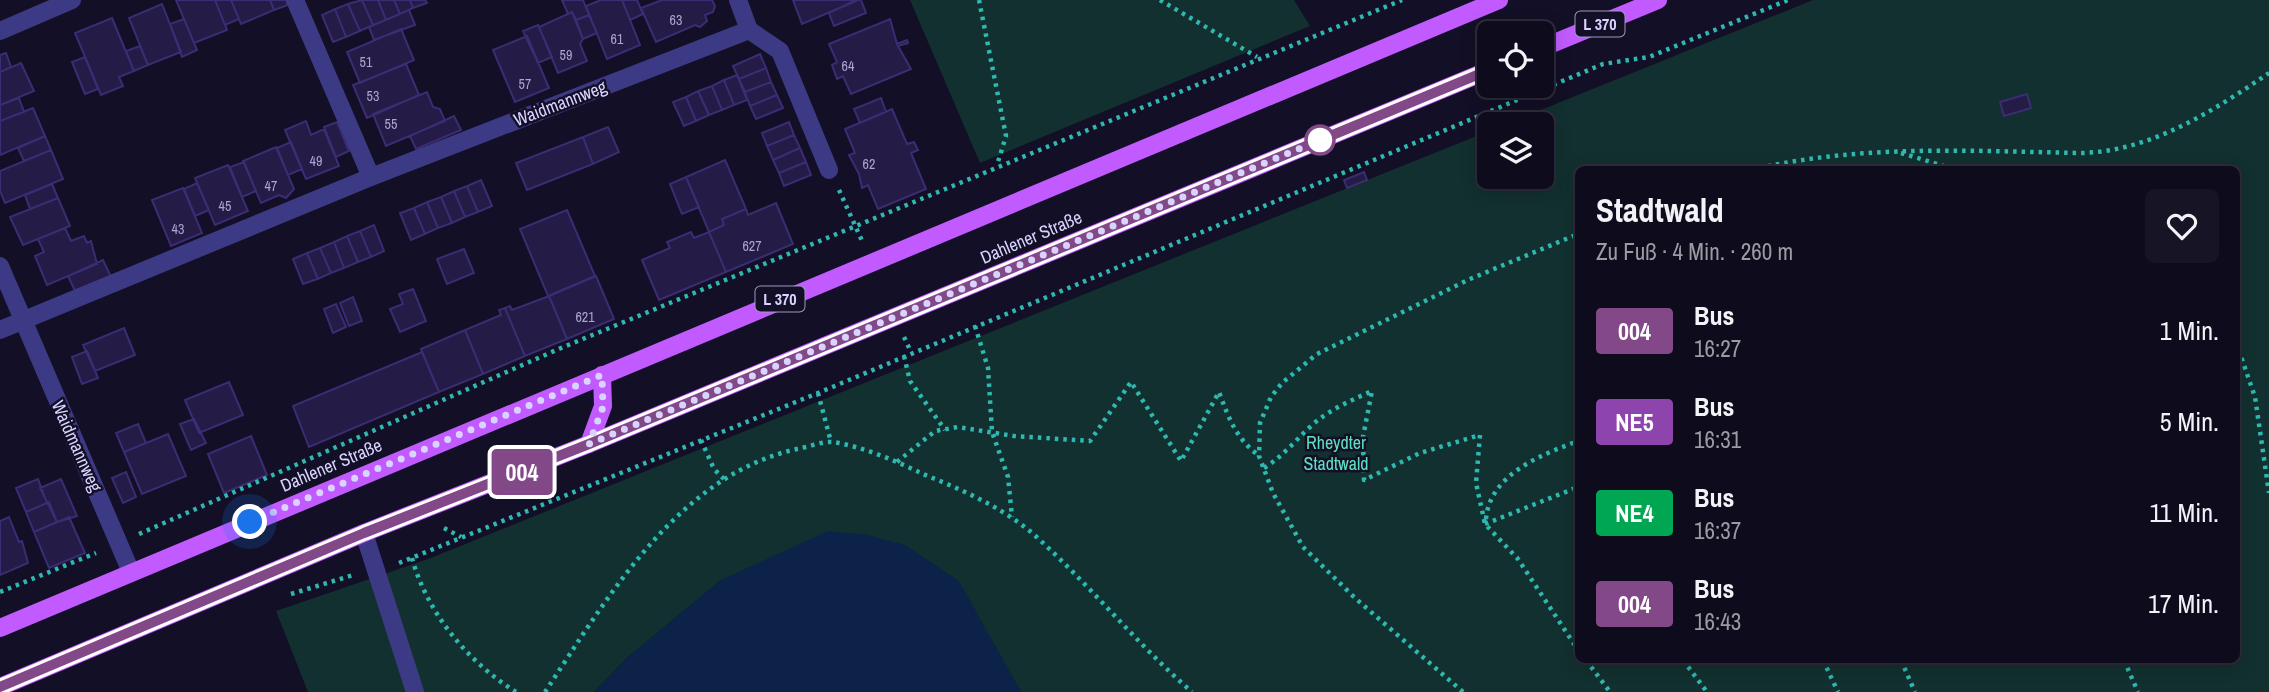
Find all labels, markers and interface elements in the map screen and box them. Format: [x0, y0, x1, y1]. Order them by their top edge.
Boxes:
house number: 63 [670, 11, 682, 29]
road number: L 370 [1576, 12, 1624, 36]
map controls [1477, 21, 1554, 189]
button: locate [1477, 21, 1554, 98]
house number: 61 [611, 30, 624, 48]
house number: 59 [560, 46, 572, 64]
house number: 51 [360, 53, 373, 71]
house number: 64 [842, 57, 855, 75]
street label: Waidmannweg [510, 74, 611, 132]
house number: 57 [519, 75, 531, 93]
house number: 53 [367, 87, 379, 105]
button: layers [1477, 112, 1554, 189]
house number: 55 [385, 115, 397, 133]
unlabelled marker [1305, 125, 1335, 155]
house number: 49 [310, 152, 322, 170]
house number: 62 [863, 155, 875, 173]
house number: 47 [265, 177, 277, 195]
text: Stadtwald [1596, 188, 1724, 232]
button: heart [2145, 189, 2219, 263]
house number: 45 [219, 197, 231, 215]
street label: Dahlener Straße [976, 204, 1086, 270]
house number: 43 [172, 220, 184, 238]
text: Zu Fuß · 4 Min. · 260 m [1596, 236, 1793, 267]
house number: 627 [742, 237, 762, 255]
road number: L 370 [756, 286, 804, 312]
text: Bus [1694, 298, 1734, 333]
house number: 621 [575, 308, 595, 326]
text: 1 Min. [2160, 313, 2219, 348]
text: 004 [1618, 315, 1651, 347]
text: 16:27 [1694, 333, 1741, 364]
text: Bus [1694, 389, 1734, 424]
street label: Waidmannweg [46, 396, 109, 497]
text: 5 Min. [2160, 404, 2219, 439]
text: NE5 [1615, 406, 1654, 438]
text: 16:31 [1694, 424, 1741, 455]
park label: Rheydter Stadtwald [1304, 430, 1368, 476]
street label: Dahlener Straße [276, 432, 386, 498]
line badge: 004 [482, 449, 562, 495]
text: 004 [506, 456, 538, 488]
text: Bus [1694, 480, 1734, 515]
text: 11 Min. [2149, 495, 2219, 530]
text: NE4 [1615, 497, 1654, 529]
your location [232, 504, 267, 539]
text: 16:37 [1694, 515, 1741, 546]
text: Bus [1694, 571, 1734, 606]
text: 17 Min. [2148, 586, 2219, 621]
text: 004 [1618, 588, 1651, 620]
text: 16:43 [1694, 606, 1741, 637]

